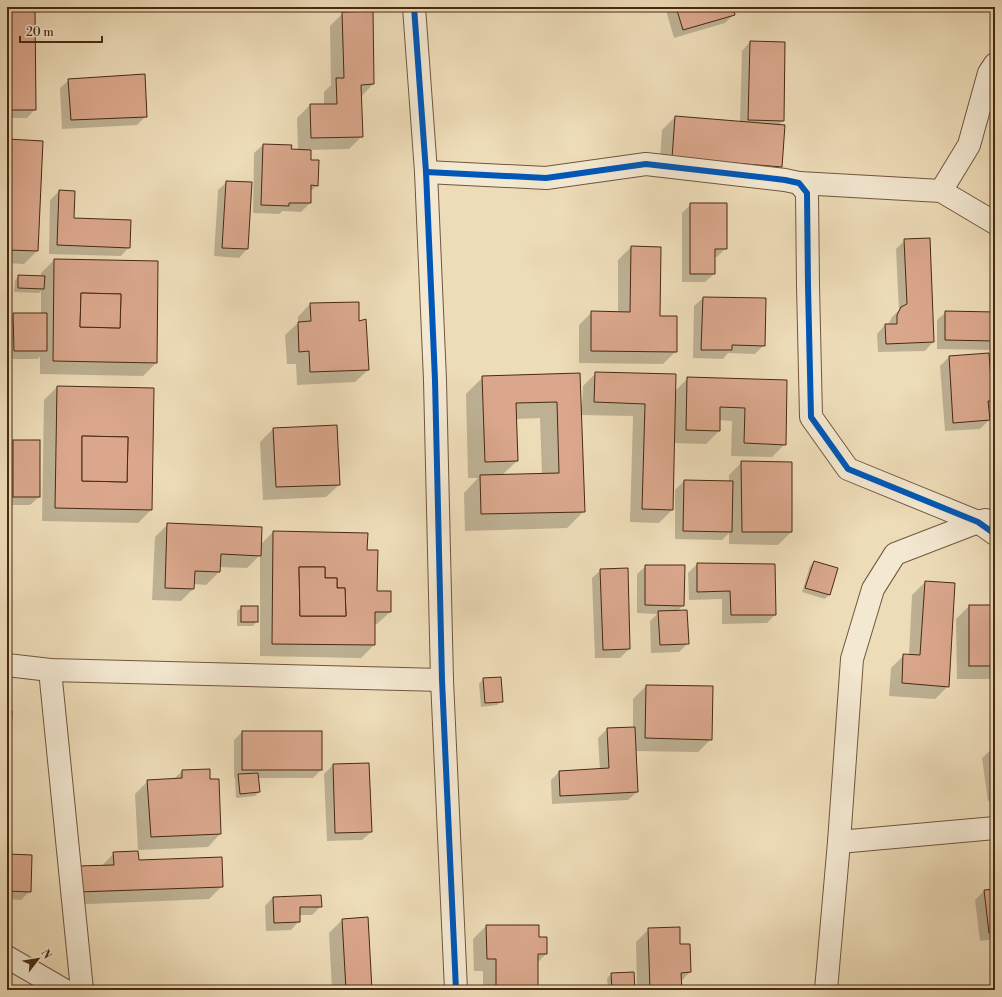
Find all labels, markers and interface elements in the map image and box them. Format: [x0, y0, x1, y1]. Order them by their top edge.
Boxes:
scale bar [20, 18, 102, 44]
text: 20 m [26, 25, 54, 40]
north arrow [18, 939, 58, 979]
text: N [37, 947, 54, 962]

